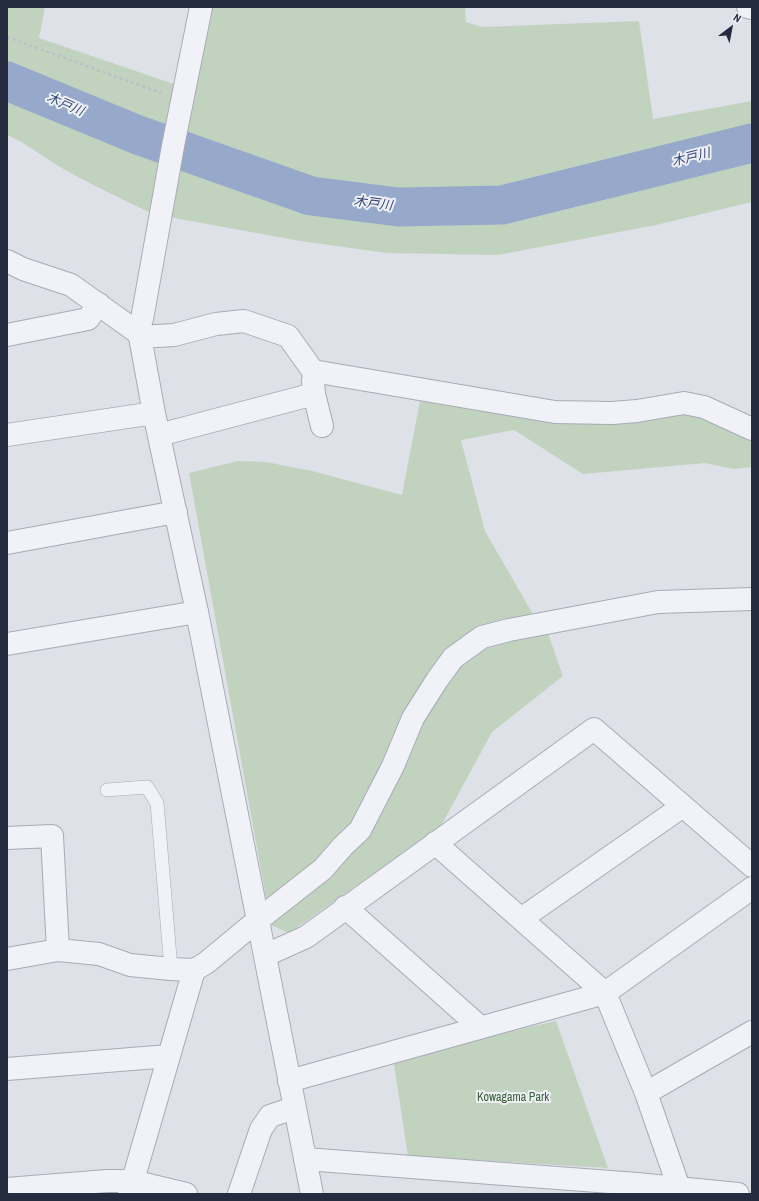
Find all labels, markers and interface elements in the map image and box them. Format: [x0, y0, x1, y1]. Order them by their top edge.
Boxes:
north arrow [711, 8, 751, 48]
text: N [731, 10, 744, 25]
water label: 木戸川 [44, 90, 86, 120]
water label: 木戸川 [670, 146, 712, 170]
water label: 木戸川 [353, 194, 393, 214]
park label: Kowagama Park [477, 1091, 549, 1105]

